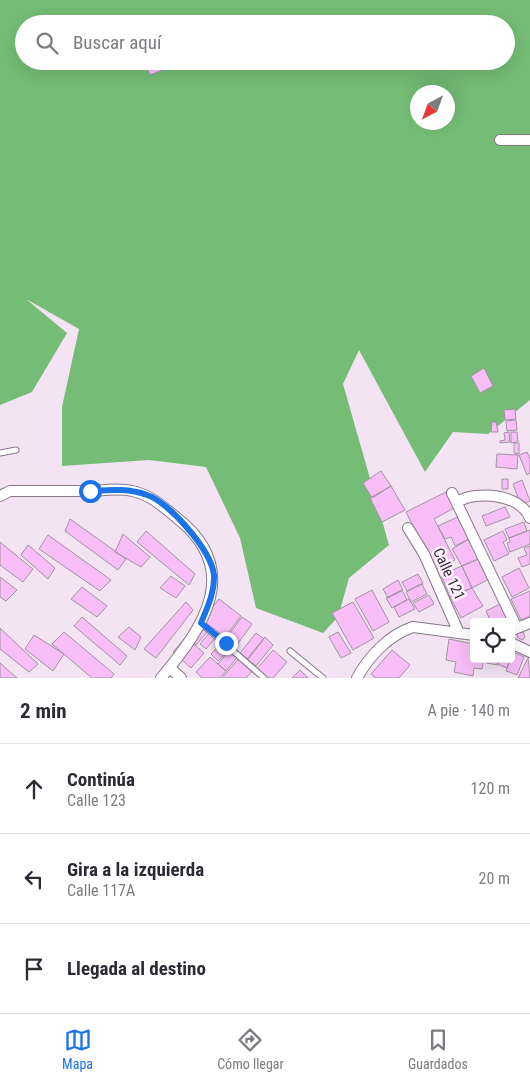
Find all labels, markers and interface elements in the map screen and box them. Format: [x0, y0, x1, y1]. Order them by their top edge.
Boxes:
search box [15, 15, 515, 70]
icon: search [33, 29, 61, 57]
text: Buscar aquí [73, 31, 162, 54]
north arrow [410, 85, 455, 130]
route start [79, 480, 102, 503]
street label: Calle 121 [429, 545, 469, 603]
map controls [470, 618, 515, 663]
button: locate [470, 618, 515, 663]
route end [215, 632, 238, 655]
text: 2 min [20, 699, 67, 723]
text: A pie · 140 m [427, 701, 510, 720]
text: Continúa [67, 768, 135, 791]
icon: ahead [20, 775, 48, 803]
text: 120 m [471, 779, 510, 798]
text: Calle 123 [67, 791, 126, 810]
text: Gira a la izquierda [67, 858, 204, 881]
icon: left [20, 865, 48, 893]
text: 20 m [478, 869, 510, 888]
text: Calle 117A [67, 881, 135, 900]
icon: arrive [20, 955, 48, 983]
text: Llegada al destino [67, 957, 206, 980]
tab: Mapa [62, 1026, 93, 1072]
tab: Cómo llegar [217, 1026, 284, 1072]
tab: Guardados [408, 1026, 468, 1072]

